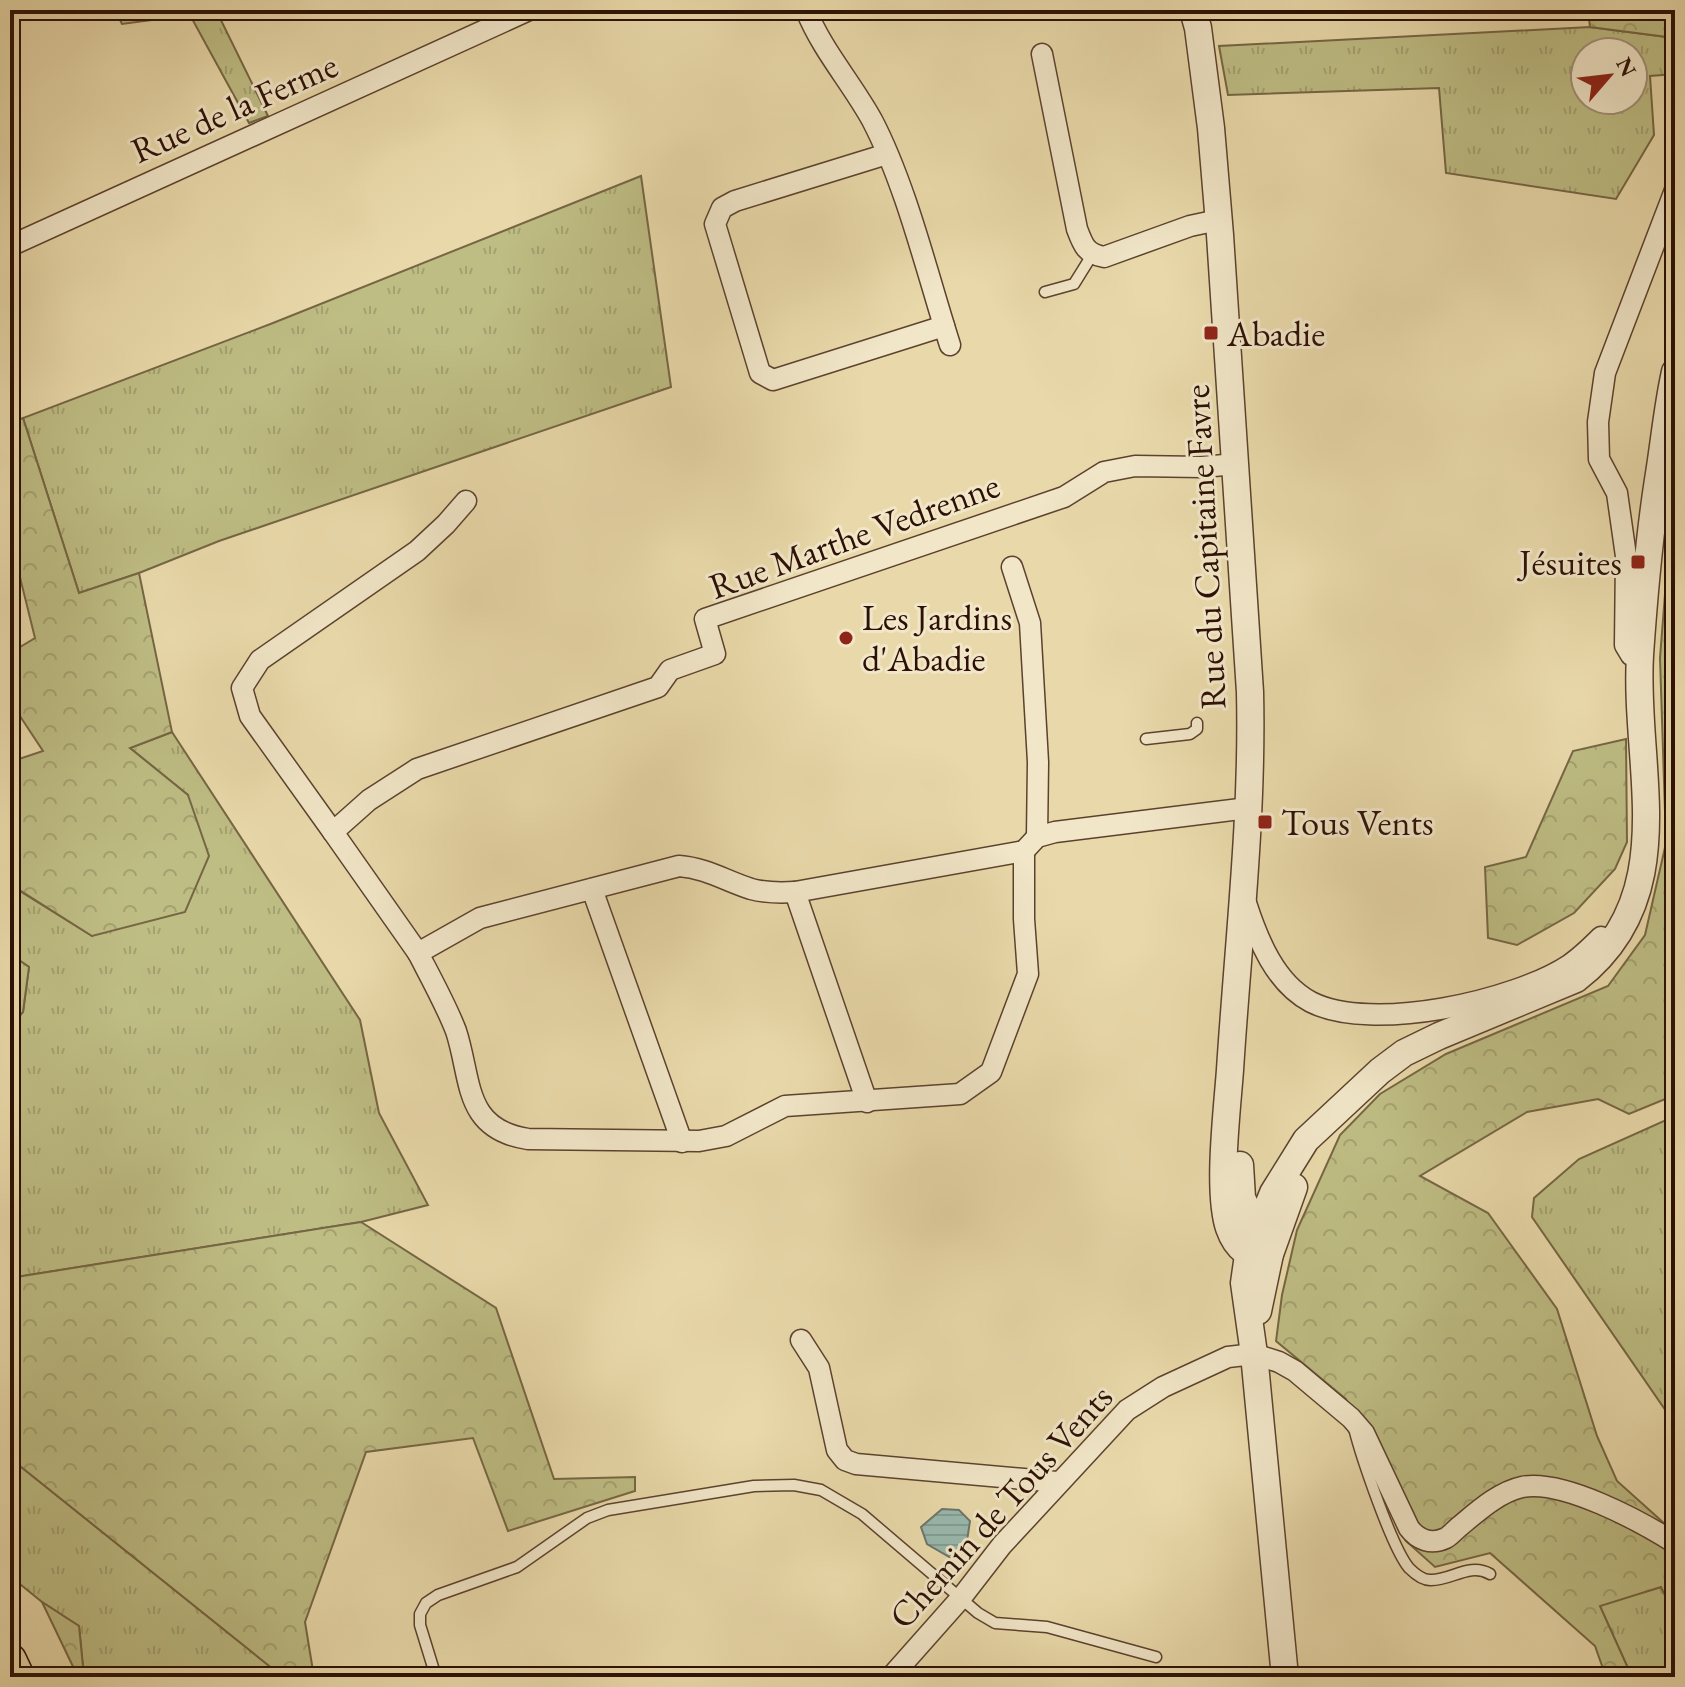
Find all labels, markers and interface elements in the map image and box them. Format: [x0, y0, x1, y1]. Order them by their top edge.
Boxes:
north arrow [1569, 36, 1649, 116]
street label: Rue de la Ferme [124, 41, 345, 174]
text: N [1609, 52, 1643, 82]
place label: Abadie [1226, 310, 1325, 357]
marker: Abadie [1202, 324, 1220, 342]
street label: Rue du Capitaine Favre [1173, 383, 1236, 711]
street label: Rue Marthe Vedrenne [703, 461, 1006, 610]
place label: Jésuites [1516, 539, 1622, 586]
marker: Jésuites [1629, 553, 1647, 571]
place label: Les Jardins d'Abadie [862, 594, 1012, 682]
marker: Les Jardins d'Abadie [837, 629, 855, 647]
place label: Tous Vents [1281, 799, 1434, 846]
marker: Tous Vents [1256, 813, 1274, 831]
street label: Chemin de Tous Vents [878, 1374, 1123, 1638]

